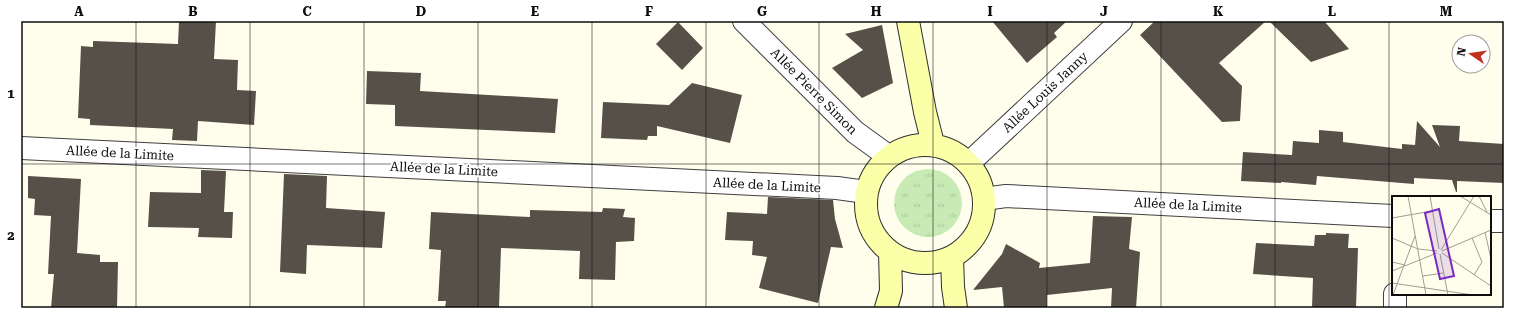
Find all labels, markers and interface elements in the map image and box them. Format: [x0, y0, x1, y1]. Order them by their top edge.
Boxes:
text: A [74, 4, 84, 19]
text: B [188, 4, 198, 19]
text: C [302, 4, 312, 19]
text: D [416, 4, 426, 19]
text: E [531, 4, 539, 19]
text: F [645, 4, 653, 19]
text: G [757, 4, 767, 19]
text: H [871, 4, 882, 19]
text: I [987, 4, 993, 19]
text: J [1100, 4, 1108, 19]
text: K [1213, 4, 1224, 19]
text: L [1328, 4, 1336, 19]
text: M [1440, 4, 1453, 19]
north arrow [1451, 34, 1491, 74]
street label: Allée Pierre Simon [768, 45, 861, 138]
text: N [1454, 46, 1469, 57]
street label: Allée Louis Janny [999, 48, 1091, 135]
text: 1 [7, 86, 15, 101]
street label: Allée de la Limite [66, 143, 174, 163]
street label: Allée de la Limite [390, 159, 498, 179]
street label: Allée de la Limite [713, 175, 821, 195]
street label: Allée de la Limite [1134, 195, 1242, 215]
inset map [1392, 196, 1491, 295]
text: 2 [7, 228, 15, 243]

